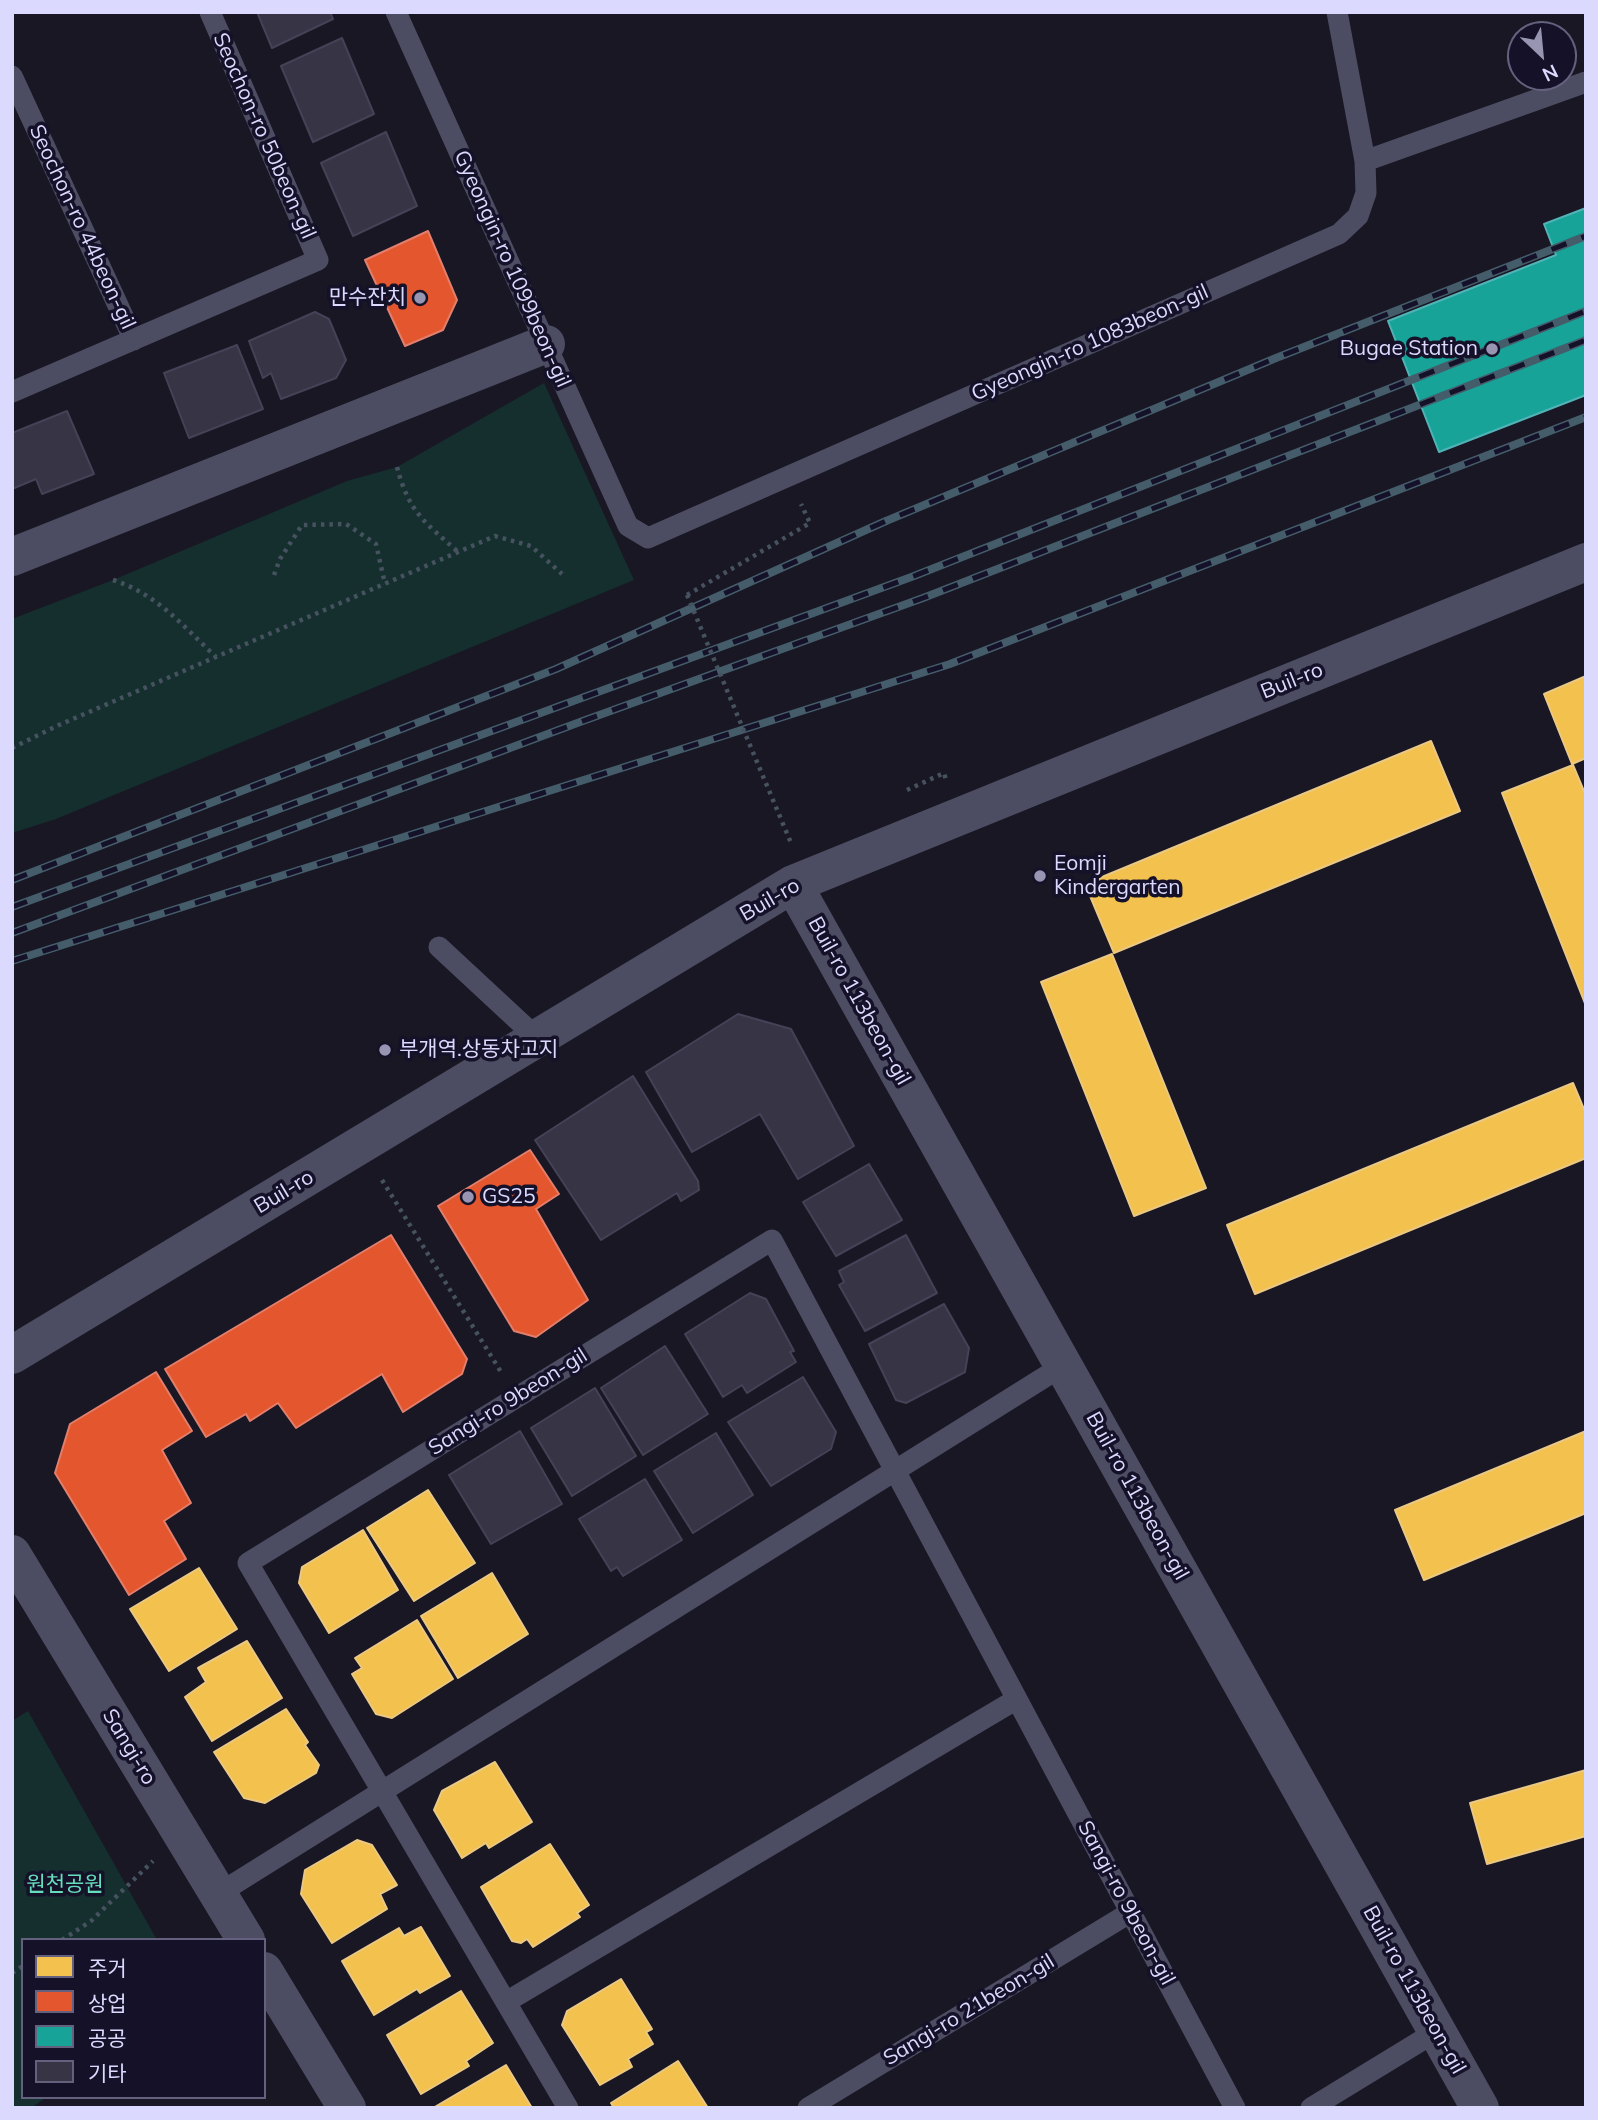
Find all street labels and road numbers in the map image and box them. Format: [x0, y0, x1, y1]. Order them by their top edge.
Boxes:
street label: Seochon-ro 50beon-gil [207, 29, 321, 243]
street label: Seochon-ro 44beon-gil [23, 121, 141, 333]
street label: Gyeongin-ro 1099beon-gil [448, 147, 576, 391]
street label: Gyeongin-ro 1083beon-gil [968, 279, 1212, 407]
street label: Buil-ro [1257, 657, 1327, 705]
street label: Buil-ro [736, 873, 804, 927]
street label: Buil-ro 113beon-gil [802, 912, 916, 1090]
street label: Buil-ro [250, 1164, 318, 1220]
street label: Sangi-ro 9beon-gil [424, 1343, 592, 1461]
street label: Buil-ro 113beon-gil [1080, 1407, 1194, 1585]
street label: Sangi-ro [97, 1704, 161, 1790]
street label: Sangi-ro 9beon-gil [1072, 1817, 1180, 1989]
street label: Buil-ro 113beon-gil [1357, 1901, 1471, 2079]
street label: Sangi-ro 21beon-gil [879, 1949, 1059, 2071]

